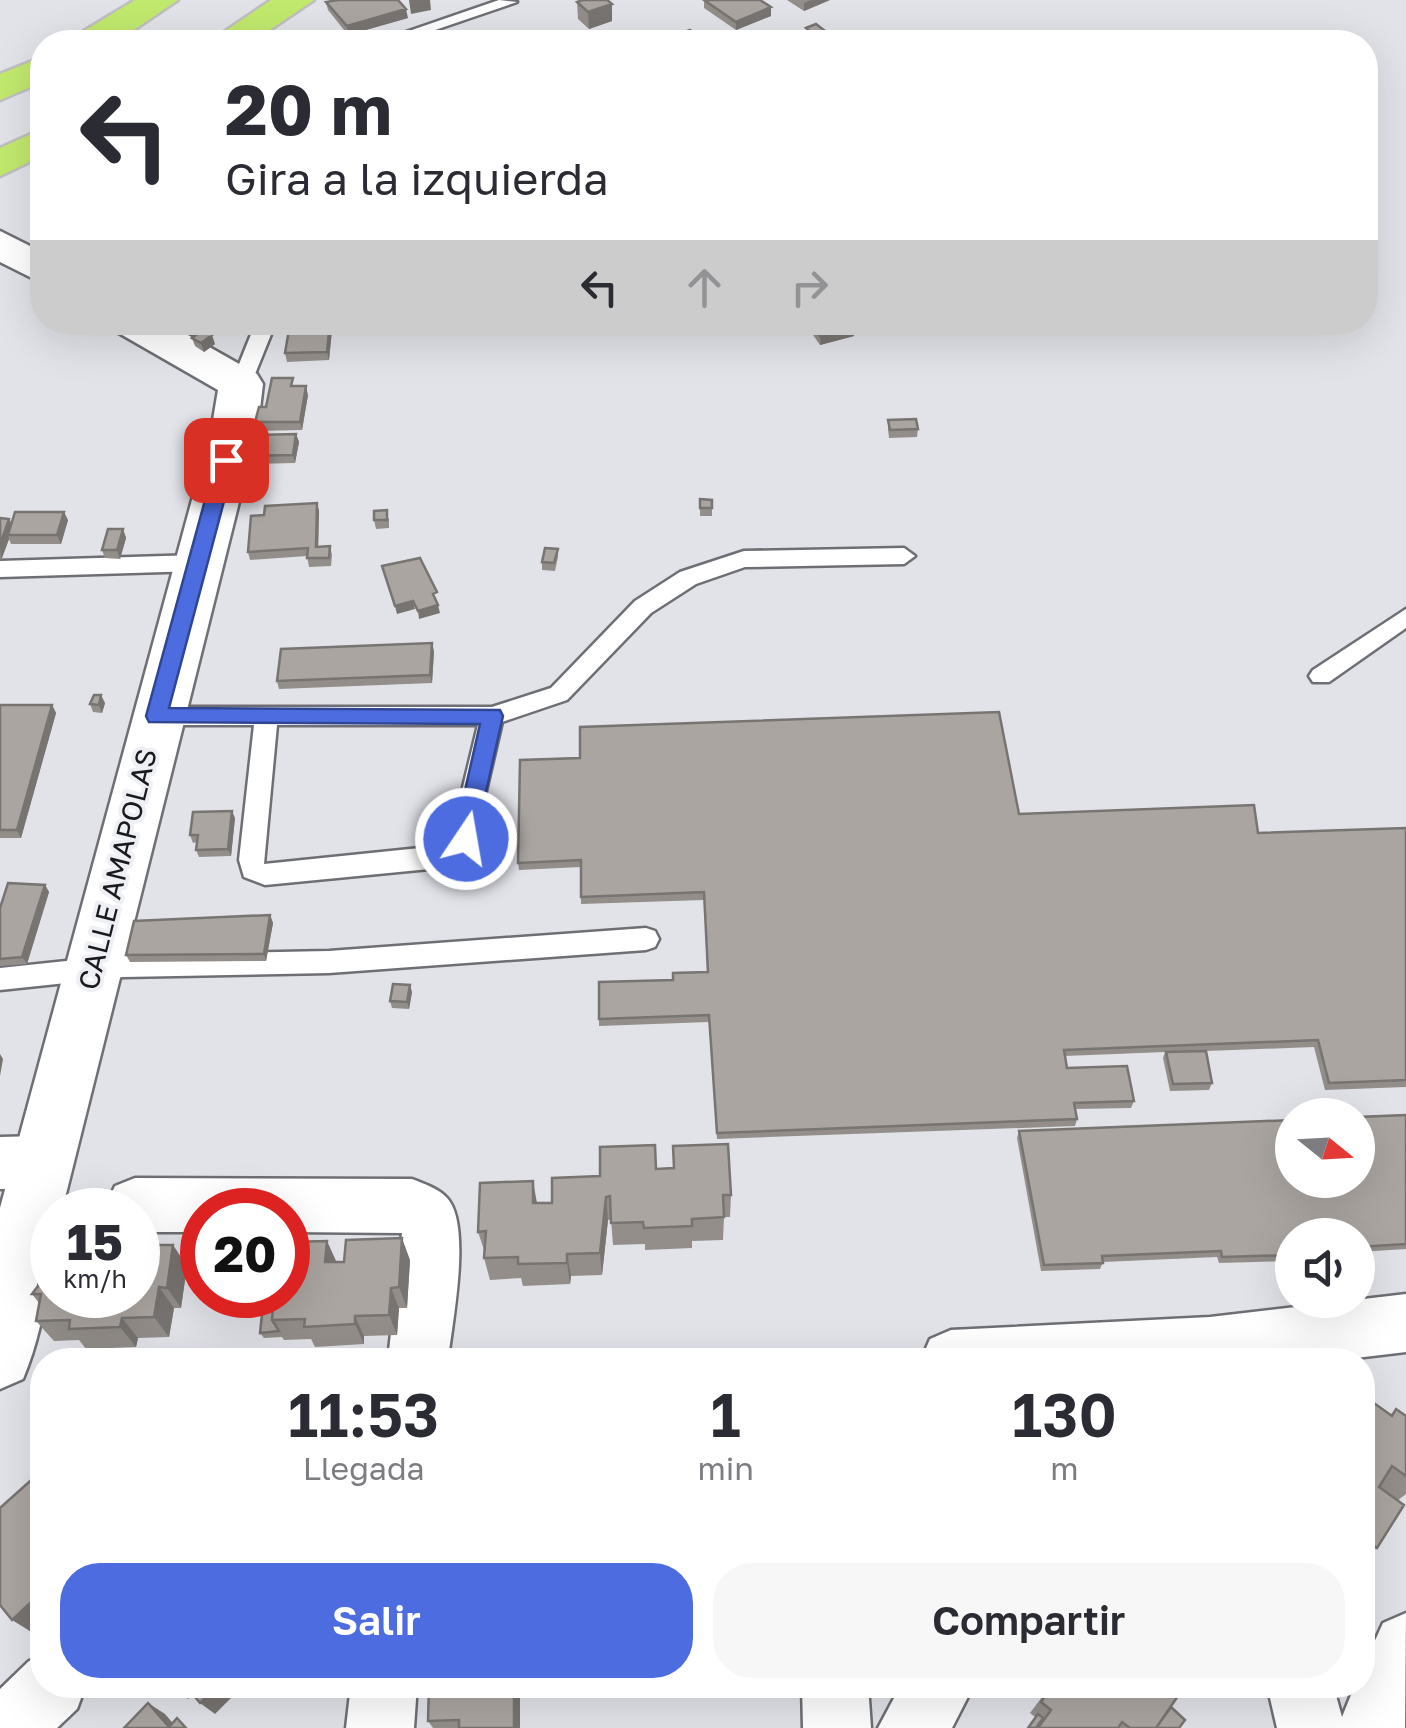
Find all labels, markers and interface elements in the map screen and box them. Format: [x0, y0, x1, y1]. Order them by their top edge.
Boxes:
text: 20 m [225, 66, 392, 150]
icon: left [60, 70, 190, 200]
text: Gira a la izquierda [225, 151, 609, 205]
icon: left [572, 260, 627, 315]
icon: ahead [677, 260, 732, 315]
icon: right [782, 260, 837, 315]
pin [184, 418, 269, 503]
icon: arrive [199, 433, 254, 488]
street label: CALLE AMAPOLAS [71, 745, 163, 993]
position arrow [414, 787, 518, 891]
north arrow [1275, 1098, 1375, 1198]
map controls [1275, 1098, 1375, 1318]
speed limit sign: 20 [180, 1188, 310, 1318]
text: 15 [67, 1211, 123, 1271]
button: sound [1275, 1218, 1375, 1318]
text: km/h [63, 1263, 127, 1294]
text: 11:53 [288, 1378, 439, 1450]
text: 1 [711, 1378, 741, 1450]
text: 130 [1012, 1378, 1117, 1450]
text: Llegada [303, 1449, 425, 1487]
text: min [697, 1449, 754, 1487]
text: m [1050, 1449, 1079, 1487]
button: Salir [60, 1563, 693, 1678]
button: Compartir [713, 1563, 1345, 1678]

